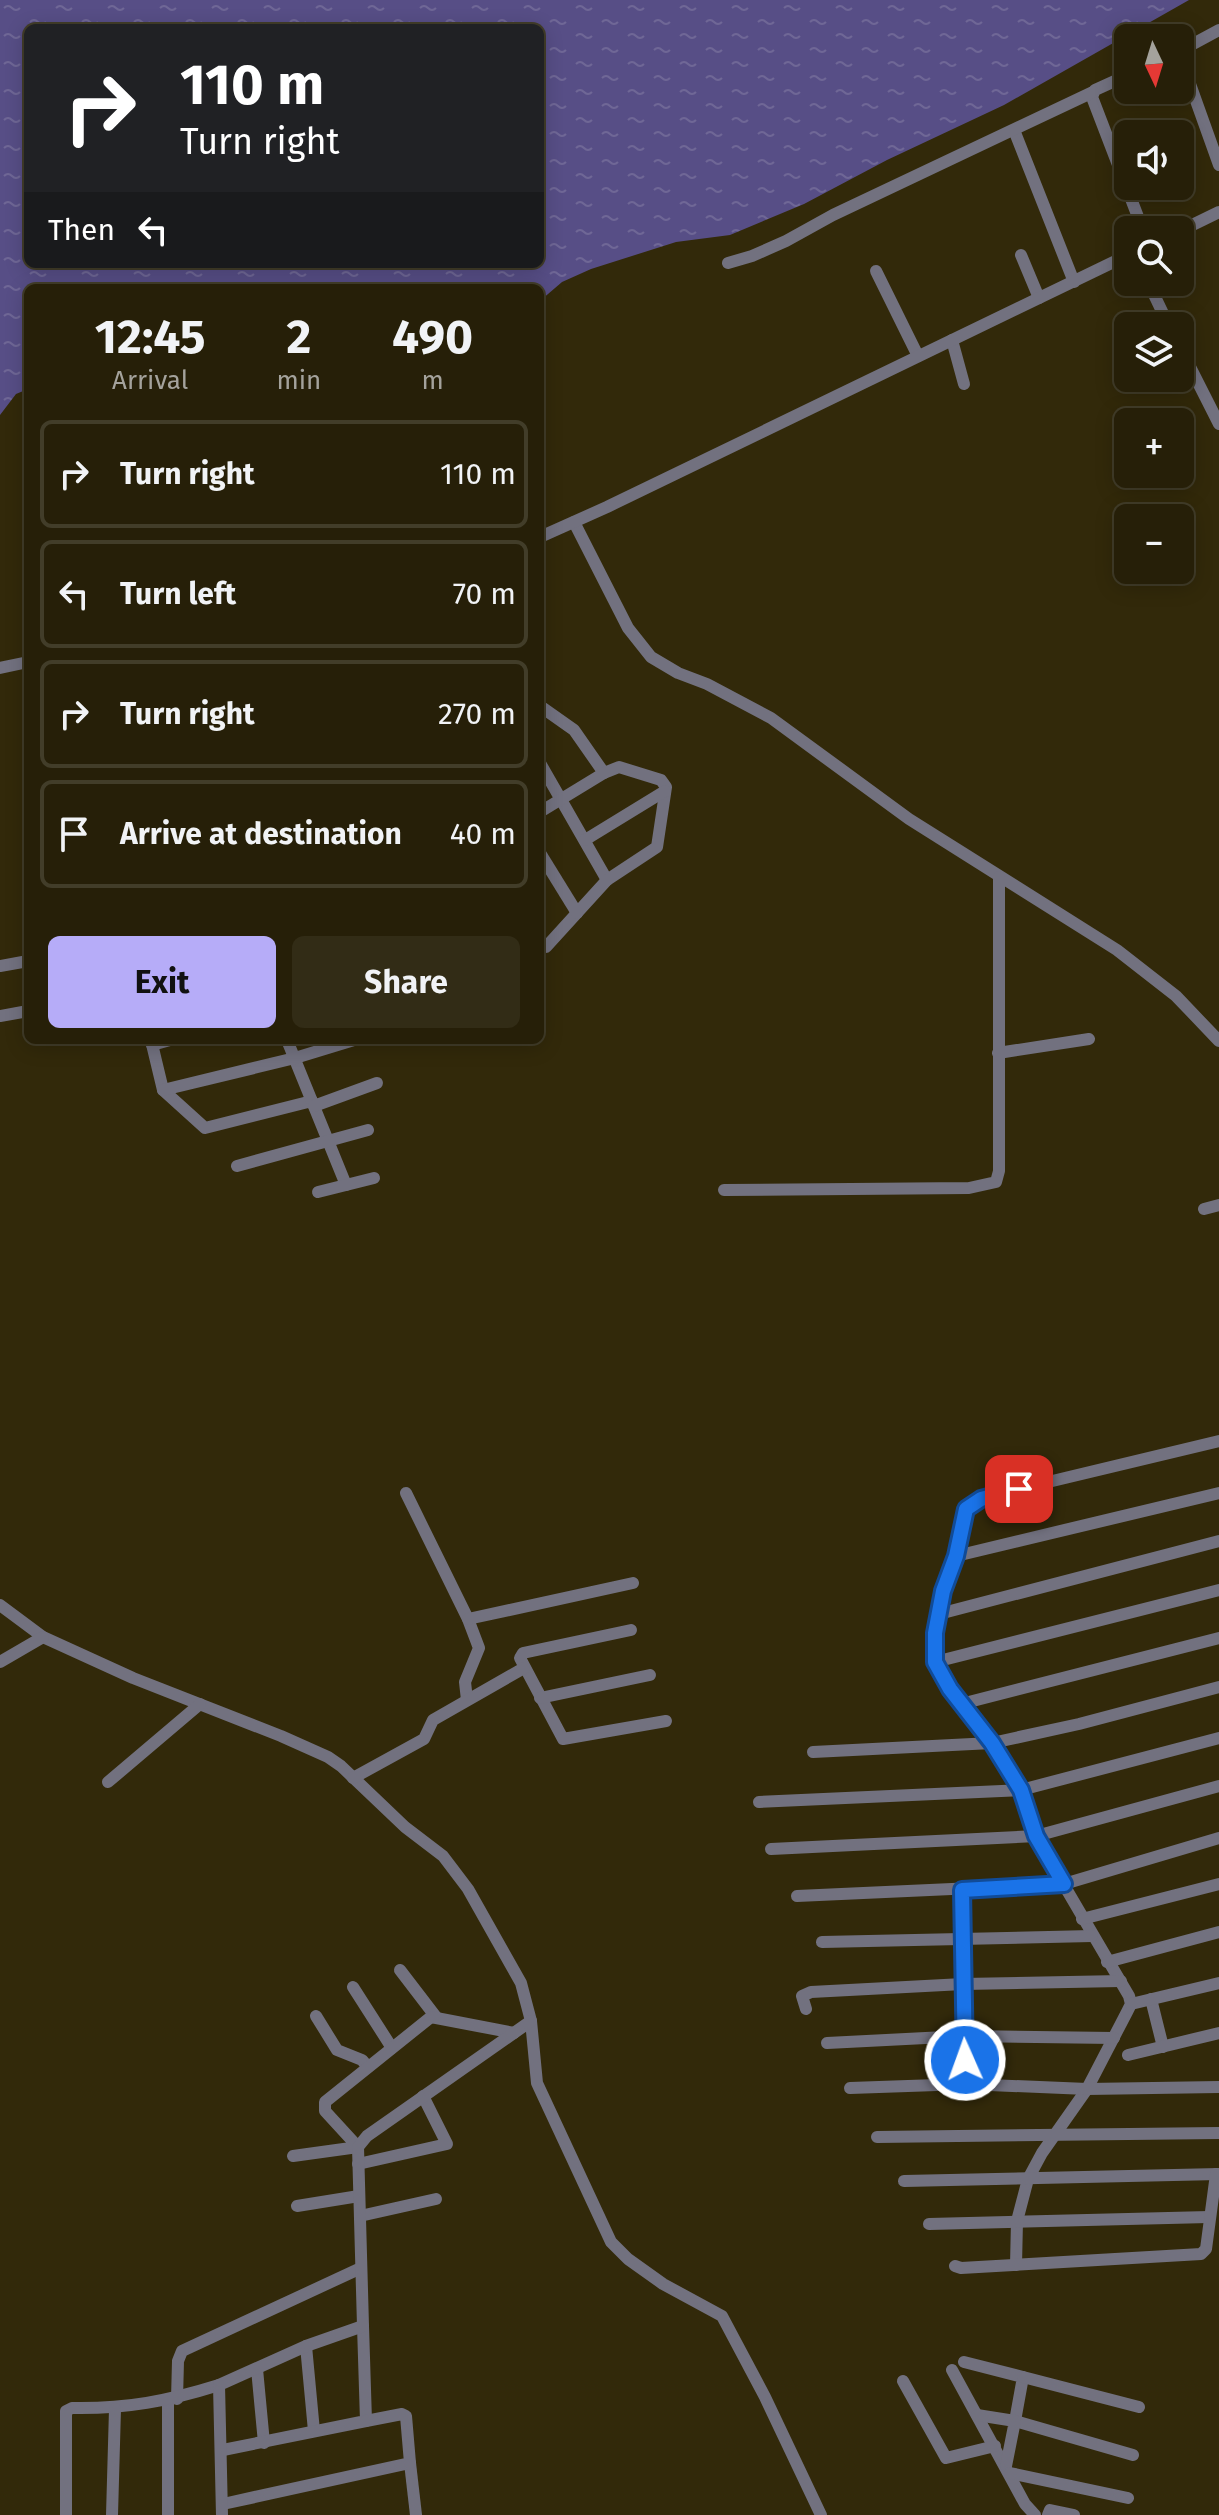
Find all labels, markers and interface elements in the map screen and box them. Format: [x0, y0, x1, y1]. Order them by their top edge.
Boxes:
north arrow [1114, 24, 1194, 104]
map controls [1114, 24, 1194, 584]
text: 110 m [180, 52, 324, 119]
icon: right [48, 56, 152, 160]
text: Turn right [180, 120, 340, 164]
button: sound [1114, 120, 1194, 200]
icon: left [131, 208, 175, 252]
text: Then [48, 212, 115, 248]
button: search [1114, 216, 1194, 296]
text: 12:45 [95, 308, 206, 366]
text: 2 [286, 308, 311, 366]
text: 490 [392, 308, 473, 366]
button: layers [1114, 312, 1194, 392]
text: Arrival [112, 365, 188, 396]
text: min [276, 365, 321, 396]
text: m [421, 365, 444, 396]
button: + [1114, 408, 1194, 488]
icon: right [52, 452, 96, 496]
text: Turn right [120, 456, 255, 492]
text: 110 m [440, 456, 516, 492]
button: − [1114, 504, 1194, 584]
icon: left [52, 572, 96, 616]
text: Turn left [120, 576, 236, 612]
text: 70 m [453, 576, 516, 612]
icon: right [52, 692, 96, 736]
text: Turn right [120, 696, 255, 732]
text: 270 m [438, 696, 516, 732]
icon: arrive [52, 812, 96, 856]
text: Arrive at destination [120, 816, 402, 852]
text: 40 m [450, 816, 516, 852]
button: Exit [48, 936, 276, 1028]
button: Share [292, 936, 520, 1028]
pin [985, 1455, 1053, 1523]
icon: arrive [997, 1467, 1041, 1511]
position arrow [923, 2018, 1007, 2102]

